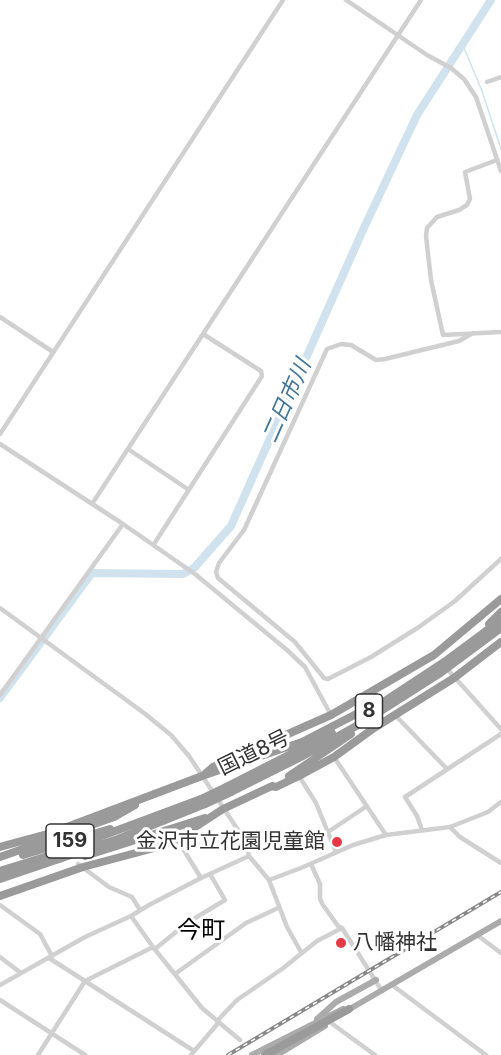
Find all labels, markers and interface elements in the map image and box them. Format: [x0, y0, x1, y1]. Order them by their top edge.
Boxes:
water label: 二日市川 [257, 355, 317, 447]
road number: 8 [356, 694, 382, 728]
street label: 国道8号 [214, 725, 294, 781]
road number: 159 [46, 824, 94, 858]
place label: 金沢市立花園児童館 [136, 829, 325, 855]
marker: 金沢市立花園児童館 [330, 835, 344, 849]
district label: 今町 [177, 917, 225, 945]
place label: 八幡神社 [353, 930, 437, 956]
marker: 八幡神社 [334, 936, 348, 950]

